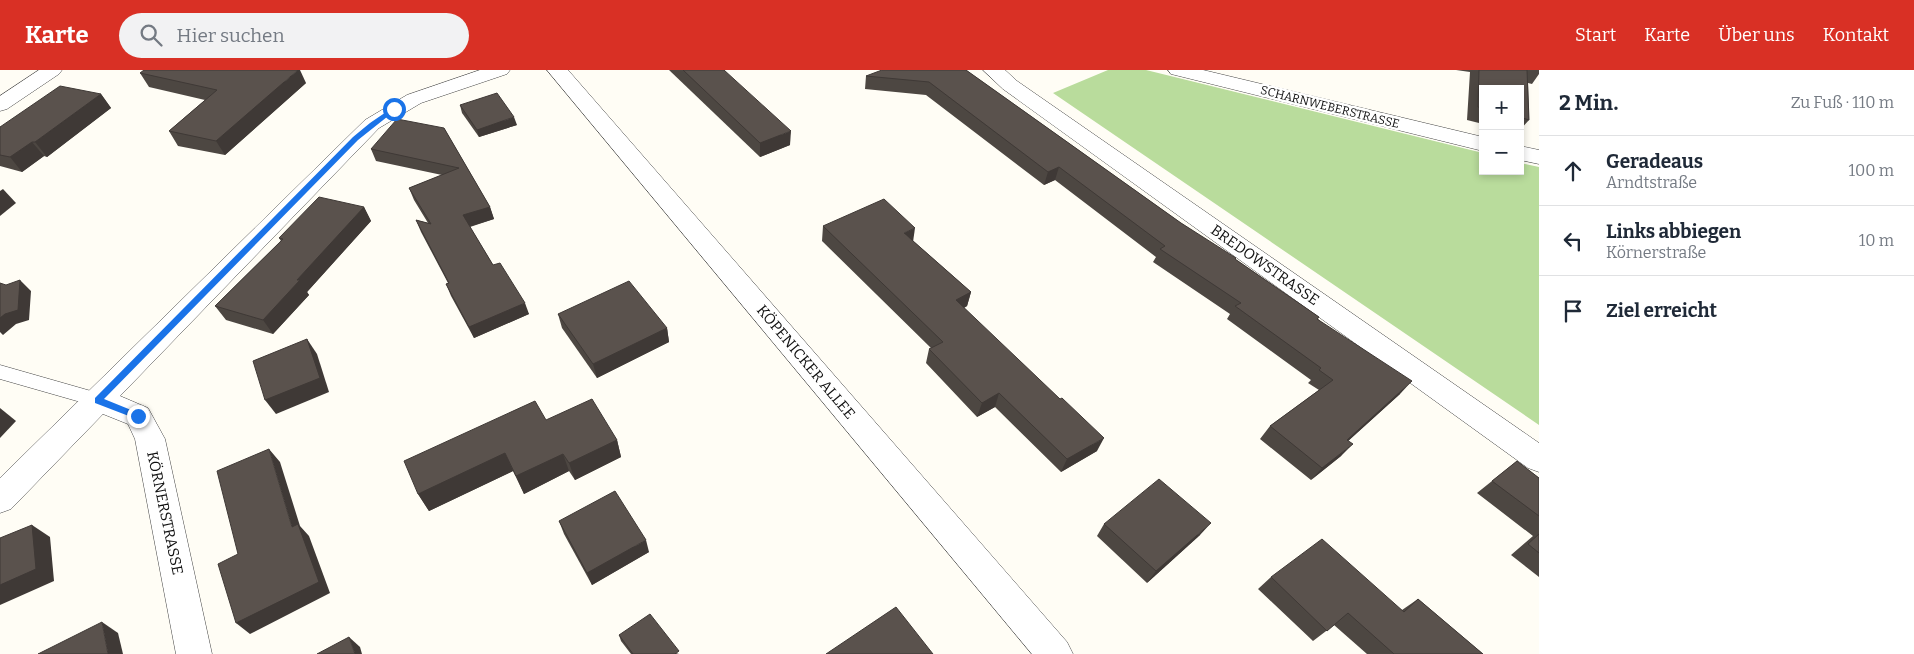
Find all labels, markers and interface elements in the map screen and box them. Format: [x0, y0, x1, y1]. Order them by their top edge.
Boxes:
search box [119, 13, 469, 58]
text: Karte [25, 21, 89, 49]
icon: search [137, 21, 165, 49]
text: Hier suchen [177, 24, 284, 47]
text: Start [1575, 24, 1616, 46]
text: Karte [1644, 24, 1690, 46]
text: Über uns [1718, 24, 1795, 46]
text: Kontakt [1823, 24, 1889, 46]
street label: SCHARNWEBERSTRASSE [1259, 83, 1401, 131]
map controls [1479, 85, 1524, 175]
button: + [1479, 85, 1524, 130]
text: 2 Min. [1559, 90, 1618, 116]
text: Zu Fuß · 110 m [1791, 93, 1894, 112]
route start [383, 98, 406, 121]
button: − [1479, 130, 1524, 175]
text: Geradeaus [1606, 150, 1703, 173]
icon: ahead [1559, 157, 1587, 185]
text: 100 m [1849, 161, 1894, 180]
text: Arndtstraße [1606, 173, 1697, 192]
text: Links abbiegen [1606, 220, 1741, 243]
street label: BREDOWSTRASSE [1207, 221, 1323, 309]
icon: left [1559, 227, 1587, 255]
text: 10 m [1859, 231, 1894, 250]
text: Körnerstraße [1606, 243, 1706, 262]
icon: arrive [1559, 297, 1587, 325]
text: Ziel erreicht [1606, 299, 1717, 322]
street label: KÖPENICKER ALLEE [753, 301, 859, 423]
route end [127, 405, 150, 428]
street label: KÖRNERSTRASSE [143, 450, 187, 576]

